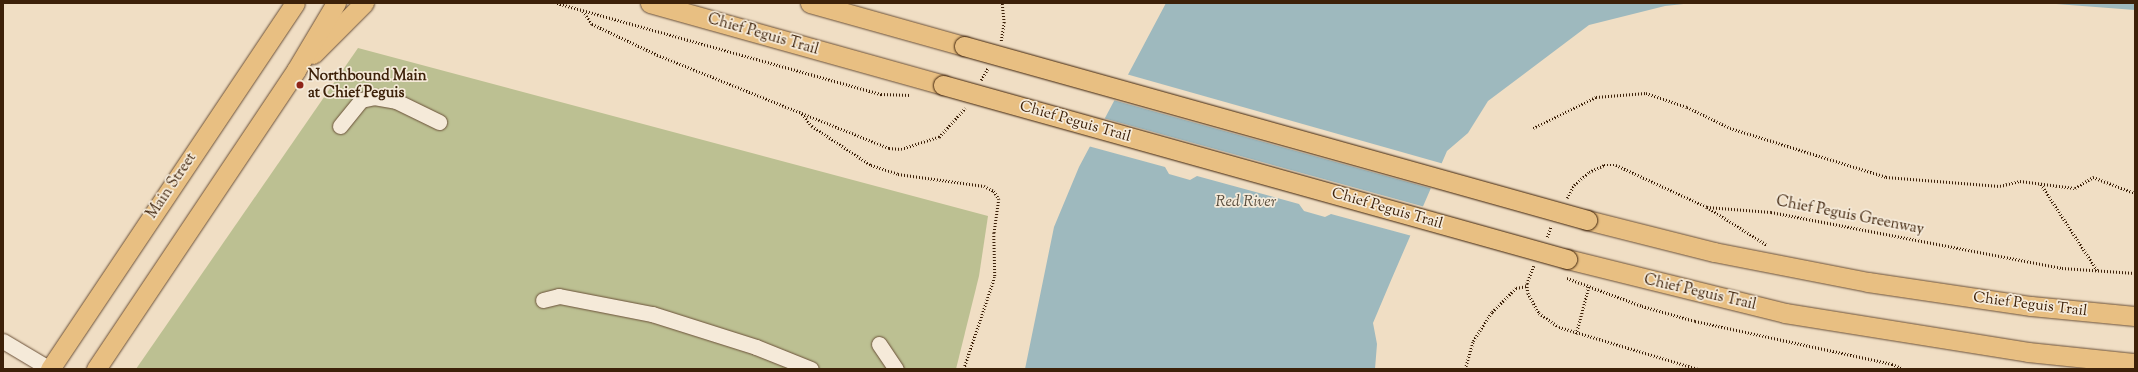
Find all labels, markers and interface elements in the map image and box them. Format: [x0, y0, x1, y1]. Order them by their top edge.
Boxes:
street label: Chief Peguis Trail [705, 11, 821, 59]
place label: Northbound Main at Chief Peguis [308, 67, 427, 102]
marker: Northbound Main at Chief Peguis [295, 80, 305, 90]
street label: Chief Peguis Trail [1017, 98, 1133, 146]
street label: Main Street [143, 150, 201, 222]
street label: Chief Peguis Trail [1329, 185, 1445, 233]
water label: Red River [1216, 193, 1276, 213]
street label: Chief Peguis Greenway [1775, 193, 1925, 239]
street label: Chief Peguis Trail [1642, 271, 1758, 315]
street label: Chief Peguis Trail [1972, 289, 2088, 321]

